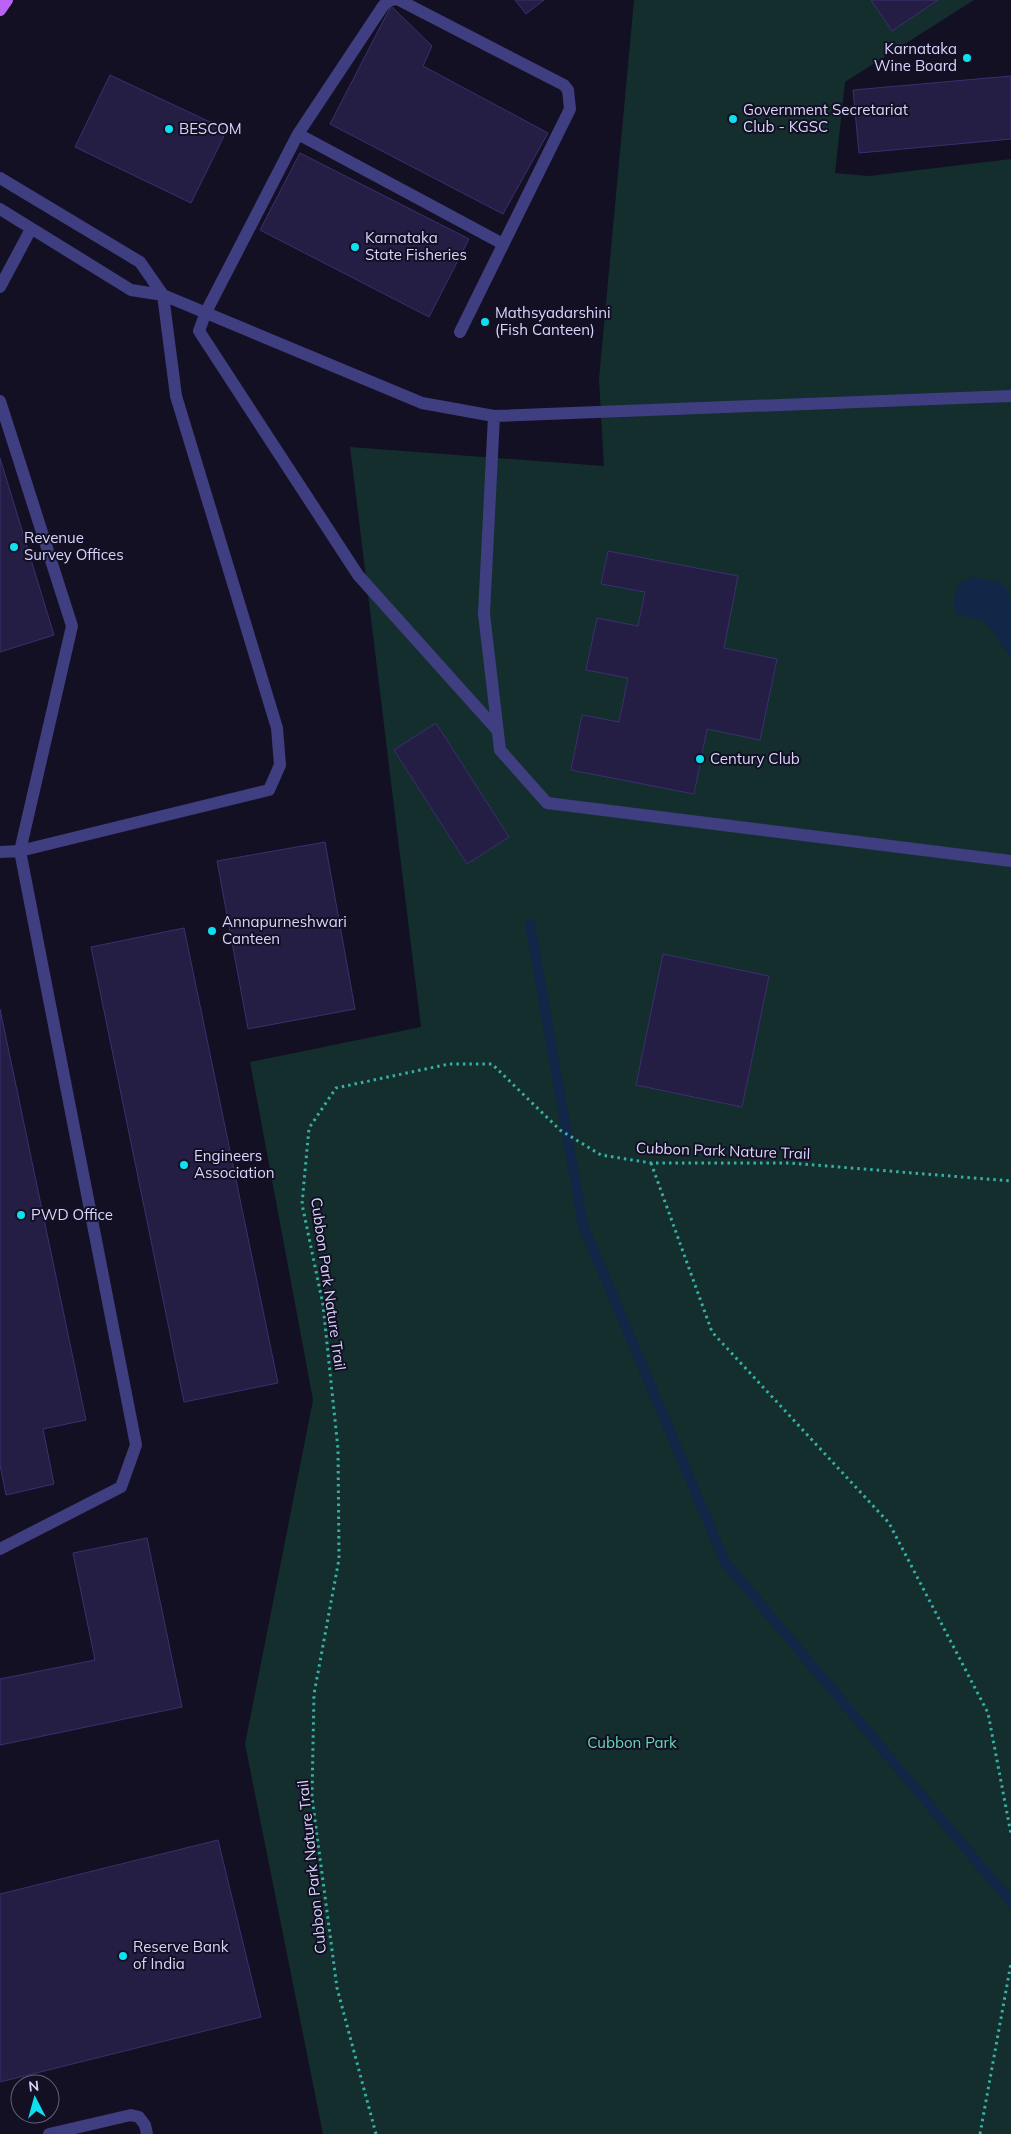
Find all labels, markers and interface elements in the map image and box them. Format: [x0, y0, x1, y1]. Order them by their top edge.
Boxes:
place label: Karnataka Wine Board [874, 39, 957, 75]
marker: Karnataka Wine Board [961, 52, 973, 64]
place label: Government Secretariat Club - KGSC [743, 100, 908, 136]
marker: Government Secretariat Club - KGSC [727, 113, 739, 125]
place label: BESCOM [179, 119, 242, 138]
marker: BESCOM [163, 123, 175, 135]
place label: Karnataka State Fisheries [365, 228, 467, 264]
marker: Karnataka State Fisheries [349, 241, 361, 253]
place label: Mathsyadarshini (Fish Canteen) [495, 303, 611, 339]
marker: Mathsyadarshini (Fish Canteen) [479, 316, 491, 328]
place label: Revenue Survey Offices [24, 528, 124, 564]
marker: Revenue Survey Offices [8, 541, 20, 553]
place label: Century Club [710, 749, 800, 768]
marker: Century Club [694, 753, 706, 765]
place label: Annapurneshwari Canteen [222, 912, 347, 948]
marker: Annapurneshwari Canteen [206, 925, 218, 937]
street label: Cubbon Park Nature Trail [636, 1138, 811, 1163]
place label: Engineers Association [194, 1146, 275, 1182]
marker: Engineers Association [178, 1159, 190, 1171]
street label: Cubbon Park Nature Trail [307, 1196, 350, 1372]
place label: PWD Office [31, 1205, 113, 1224]
marker: PWD Office [15, 1209, 27, 1221]
park label: Cubbon Park [587, 1733, 677, 1752]
street label: Cubbon Park Nature Trail [293, 1779, 330, 1955]
place label: Reserve Bank of India [133, 1937, 229, 1973]
marker: Reserve Bank of India [117, 1950, 129, 1962]
north arrow [10, 2074, 60, 2124]
text: N [27, 2077, 40, 2096]

